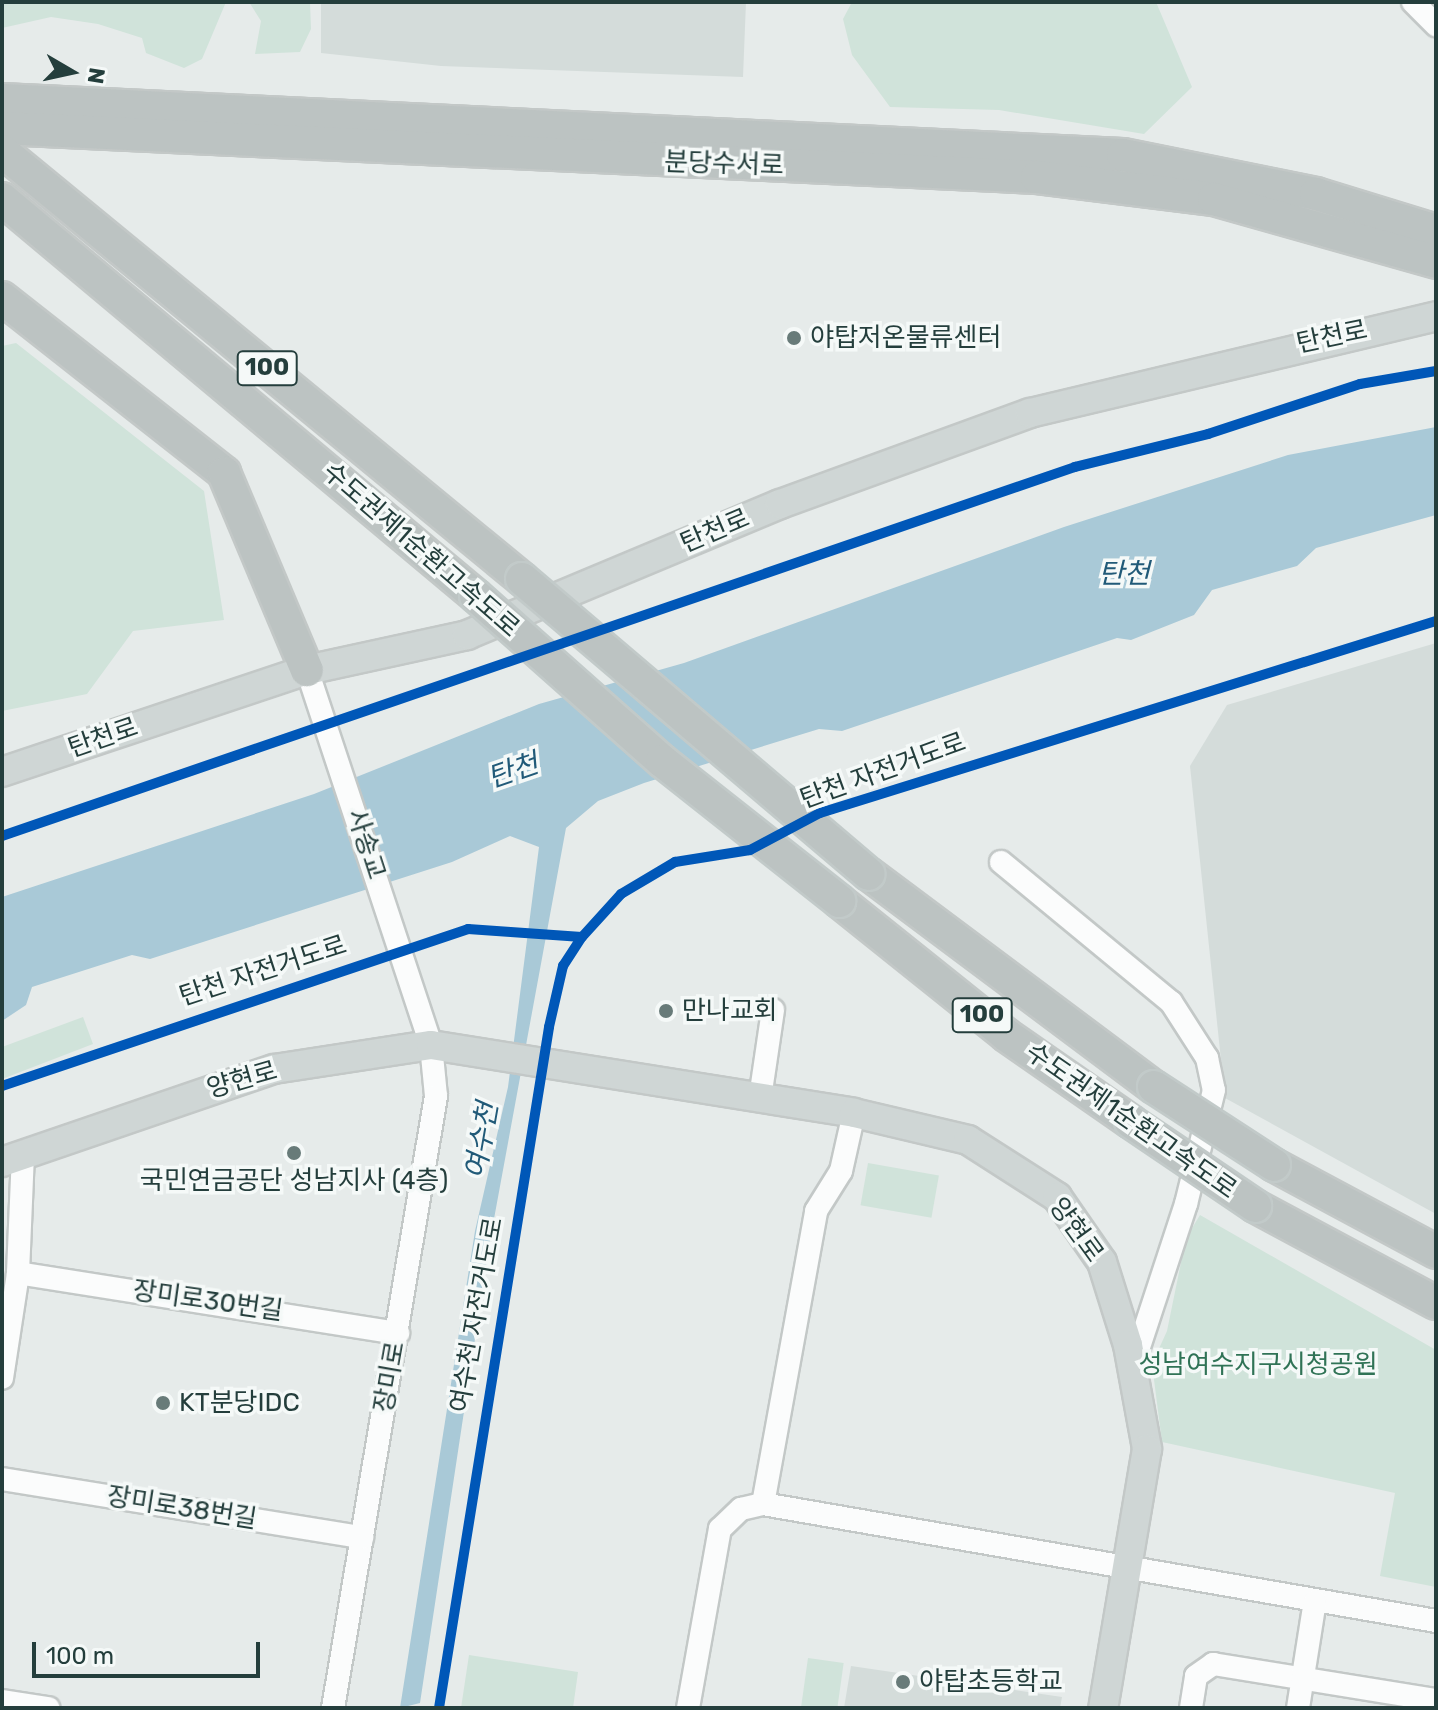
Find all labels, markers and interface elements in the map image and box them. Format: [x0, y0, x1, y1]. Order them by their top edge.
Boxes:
north arrow [32, 32, 112, 112]
text: N [82, 66, 111, 86]
street label: 분당수서로 [664, 146, 784, 182]
street label: 탄천로 [1294, 314, 1370, 360]
place label: 야탑저온물류센터 [810, 322, 1001, 354]
marker: 야탑저온물류센터 [785, 329, 803, 347]
road number: 100 [235, 348, 299, 388]
street label: 수도권제1순환고속도로 [316, 456, 526, 644]
street label: 탄천로 [676, 503, 754, 559]
water label: 탄천 [1098, 557, 1150, 591]
street label: 탄천로 [64, 712, 142, 764]
street label: 탄천 자전거도로 [796, 727, 970, 815]
water label: 탄천 [483, 747, 543, 795]
street label: 사송교 [340, 805, 392, 883]
street label: 탄천 자전거도로 [176, 929, 350, 1013]
place label: 만나교회 [682, 995, 778, 1027]
road number: 100 [950, 995, 1014, 1035]
marker: 만나교회 [657, 1002, 675, 1020]
street label: 수도권제1순환고속도로 [1020, 1036, 1242, 1206]
street label: 양현로 [203, 1055, 281, 1105]
water label: 여수천 [459, 1100, 505, 1182]
marker: 국민연금공단 성남지사 (4층) [285, 1144, 303, 1162]
place label: 국민연금공단 성남지사 (4층) [140, 1165, 448, 1197]
street label: 양현로 [1042, 1192, 1110, 1268]
street label: 여수천 자전거도로 [444, 1215, 510, 1415]
street label: 장미로30번길 [131, 1275, 285, 1327]
street label: 장미로 [368, 1339, 412, 1415]
park label: 성남여수지구시청공원 [1138, 1349, 1378, 1381]
place label: KT분당IDC [179, 1387, 300, 1419]
marker: KT분당IDC [154, 1394, 172, 1412]
street label: 장미로38번길 [105, 1481, 259, 1535]
scale bar [36, 1626, 264, 1676]
text: 100 m [46, 1642, 114, 1670]
place label: 야탑초등학교 [919, 1666, 1063, 1698]
marker: 야탑초등학교 [894, 1673, 912, 1691]

